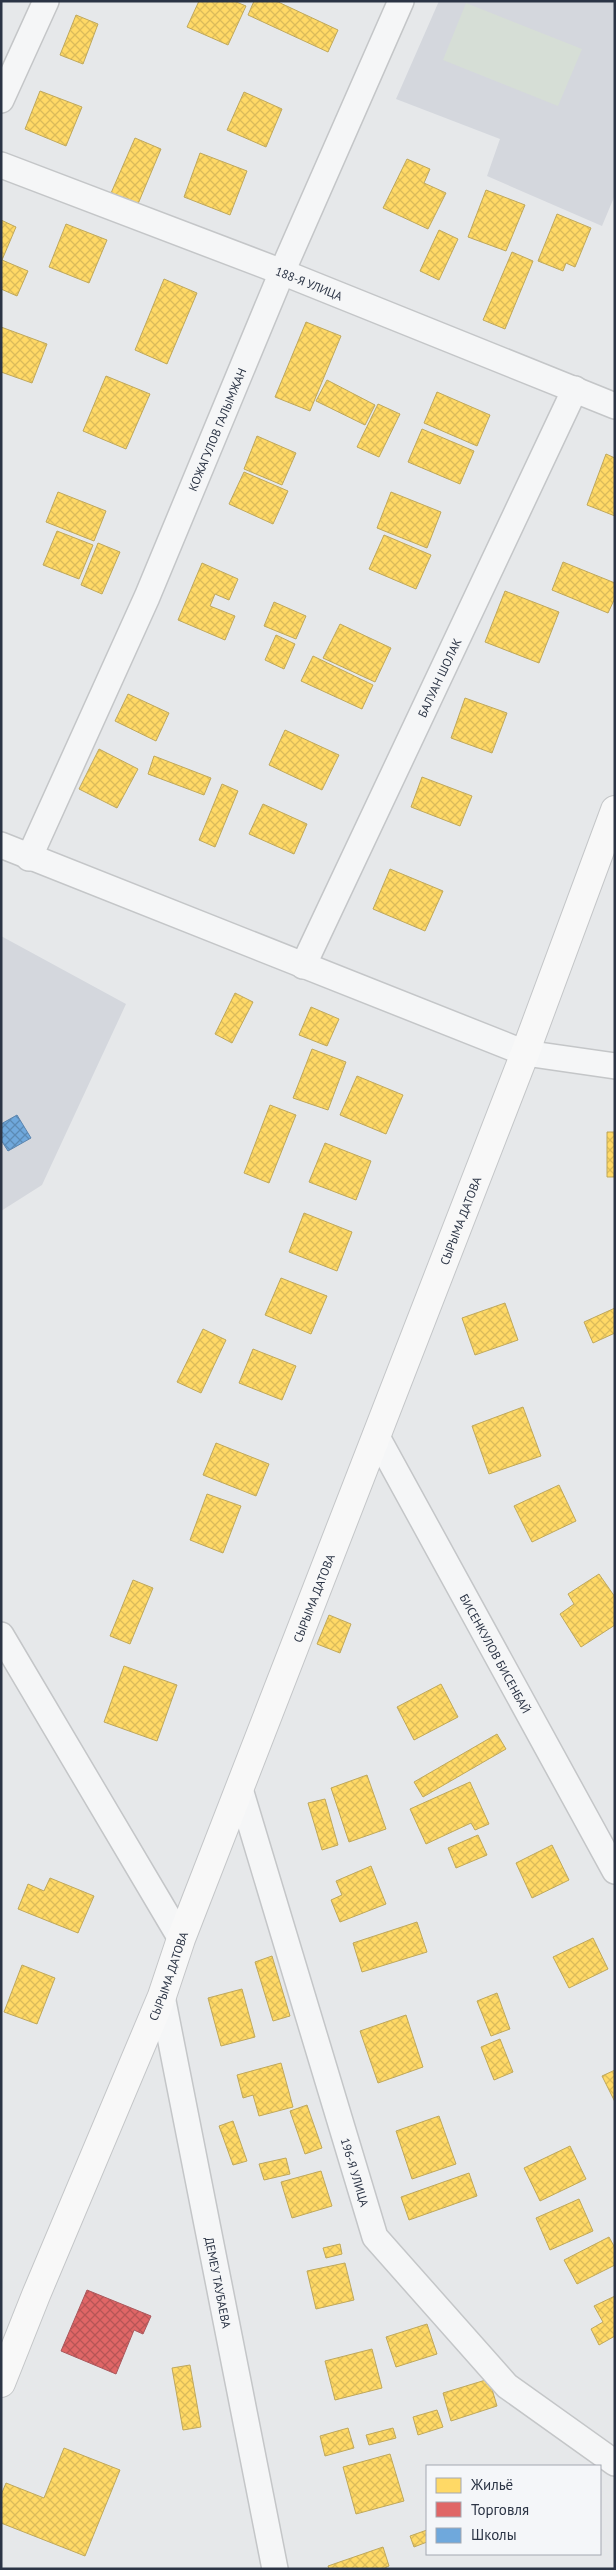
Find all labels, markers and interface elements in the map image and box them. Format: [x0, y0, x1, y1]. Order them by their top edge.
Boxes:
street label: 188-Я УЛИЦА [274, 263, 345, 303]
street label: КОЖАГУЛОВ ГАЛЫМЖАН [184, 365, 249, 493]
street label: БАЛУАН ШОЛАК [414, 635, 464, 719]
street label: СЫРЫМА ДАТОВА [436, 1174, 484, 1267]
street label: СЫРЫМА ДАТОВА [289, 1552, 337, 1644]
street label: БИСЕНКУЛОВ БИСЕНБАЙ [457, 1591, 534, 1716]
street label: СЫРЫМА ДАТОВА [145, 1929, 191, 2023]
street label: 196-Я УЛИЦА [338, 2136, 373, 2208]
street label: ДЕМЕУ ТАУБАЕВА [202, 2236, 235, 2329]
legend [426, 2465, 601, 2555]
text: Жильё [470, 2475, 513, 2494]
text: Торговля [471, 2500, 529, 2519]
text: Школы [471, 2525, 517, 2544]

